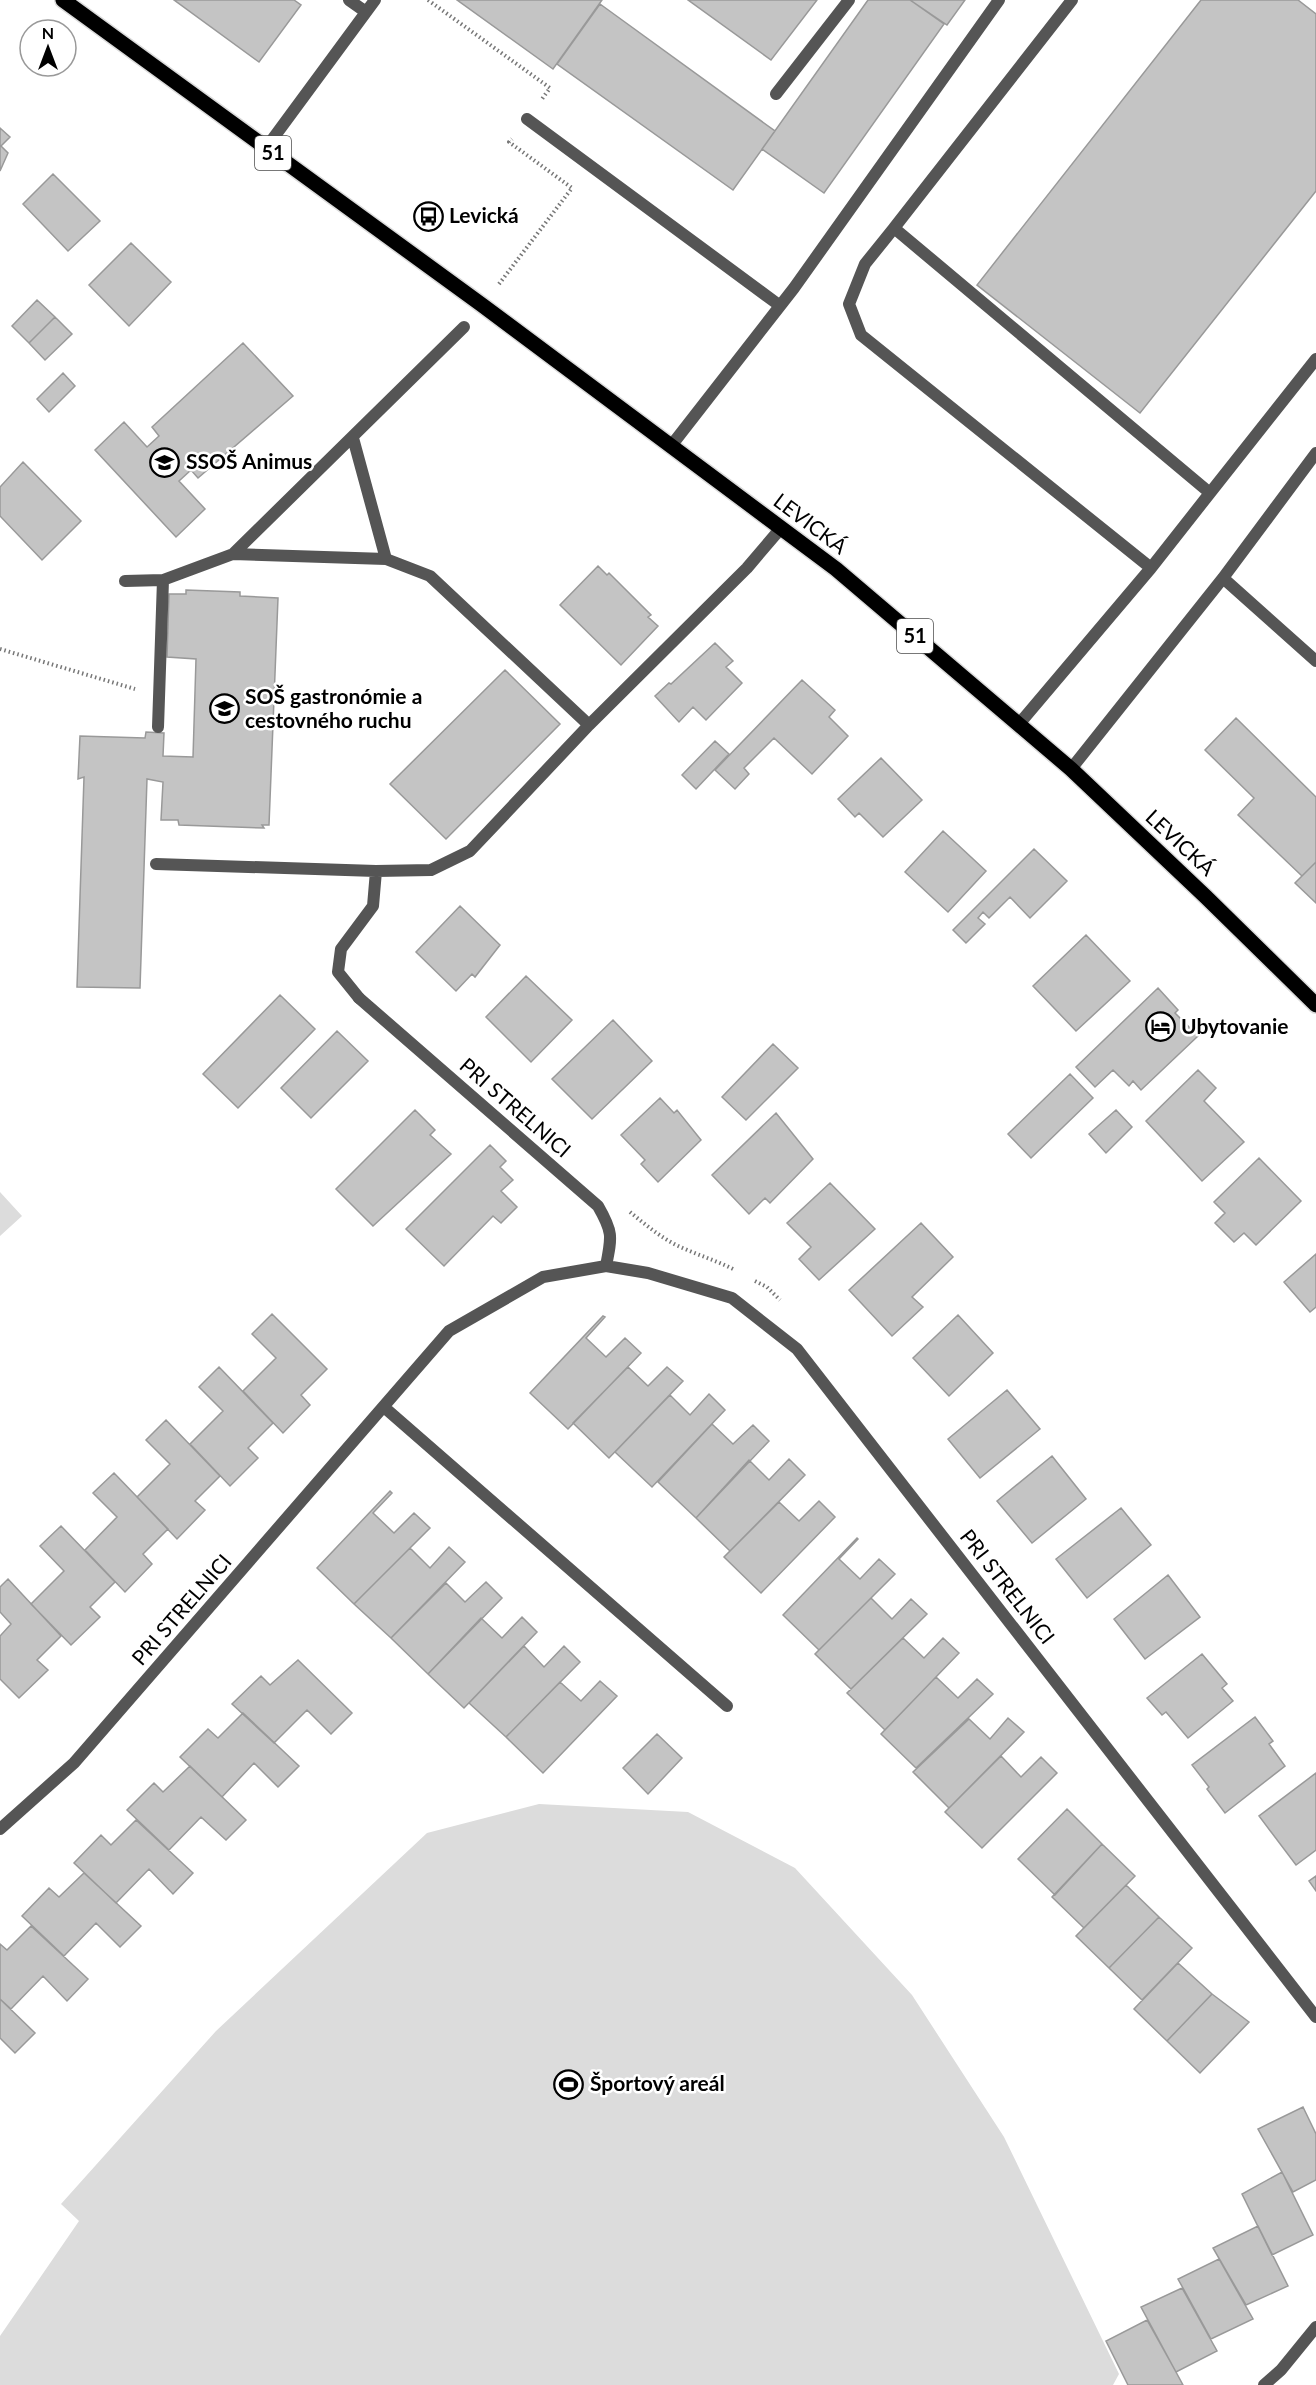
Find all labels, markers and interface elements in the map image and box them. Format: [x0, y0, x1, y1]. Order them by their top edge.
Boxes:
north arrow [18, 18, 78, 78]
text: N [42, 23, 54, 42]
road number: 51 [255, 136, 291, 170]
bus stop icon: Levická [412, 200, 444, 232]
place label: Levická [449, 202, 519, 227]
school or university icon: SSOŠ Animus [149, 446, 181, 478]
place label: SSOŠ Animus [186, 448, 312, 473]
street label: LEVICKÁ [769, 487, 853, 559]
road number: 51 [897, 619, 933, 653]
place label: SOŠ gastronómie a cestovného ruchu [245, 683, 422, 732]
school or university icon: SOŠ gastronómie a cestovného ruchu [208, 693, 240, 725]
street label: LEVICKÁ [1141, 804, 1221, 881]
hotel icon: Ubytovanie [1144, 1011, 1176, 1043]
place label: Ubytovanie [1181, 1013, 1288, 1038]
street label: PRI STRELNICI [455, 1052, 577, 1162]
street label: PRI STRELNICI [956, 1524, 1061, 1648]
street label: PRI STRELNICI [126, 1548, 236, 1670]
sports icon: Športový areál [553, 2068, 585, 2100]
place label: Športový areál [590, 2070, 725, 2095]

